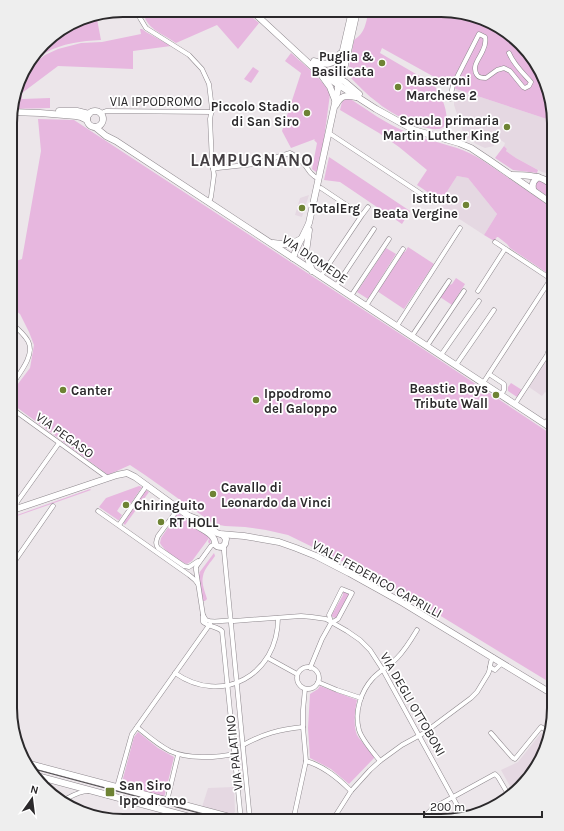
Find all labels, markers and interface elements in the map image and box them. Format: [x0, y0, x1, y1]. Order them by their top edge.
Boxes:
place label: Puglia & Basilicata [311, 49, 374, 79]
marker: Puglia & Basilicata [377, 58, 387, 68]
place label: Masseroni Marchese 2 [406, 73, 477, 103]
marker: Masseroni Marchese 2 [393, 82, 403, 92]
street label: VIA IPPODROMO [110, 94, 202, 109]
place label: Piccolo Stadio di San Siro [211, 99, 299, 129]
marker: Piccolo Stadio di San Siro [302, 108, 312, 118]
place label: Scuola primaria Martin Luther King [383, 113, 499, 143]
marker: Scuola primaria Martin Luther King [502, 122, 512, 132]
district label: LAMPUGNANO [190, 150, 314, 170]
place label: Istituto Beata Vergine [373, 191, 458, 221]
marker: Istituto Beata Vergine [461, 200, 471, 210]
place label: TotalErg [310, 201, 360, 216]
marker: TotalErg [297, 203, 307, 213]
street label: VIA DIOMEDE [279, 231, 351, 287]
place label: Beastie Boys Tribute Wall [409, 381, 488, 411]
place label: Canter [71, 383, 113, 398]
marker: Canter [58, 385, 68, 395]
place label: Ippodromo del Galoppo [264, 386, 337, 416]
marker: Beastie Boys Tribute Wall [491, 390, 501, 400]
marker: Ippodromo del Galoppo [251, 395, 261, 405]
street label: VIA PEGASO [33, 409, 97, 461]
place label: Cavallo di Leonardo da Vinci [221, 480, 331, 510]
marker: Cavallo di Leonardo da Vinci [208, 489, 218, 499]
place label: Chiringuito [134, 498, 205, 513]
marker: Chiringuito [121, 500, 131, 510]
place label: RT HOLL [169, 515, 219, 530]
marker: RT HOLL [156, 517, 166, 527]
street label: VIALE FEDERICO CAPRILLI [310, 537, 444, 621]
street label: VIA DEGLI OTTOBONI [377, 649, 449, 759]
street label: VIA PALATINO [223, 714, 245, 792]
place label: San Siro Ippodromo [119, 778, 186, 808]
north arrow [12, 779, 52, 819]
text: N [29, 783, 40, 797]
marker: San Siro Ippodromo [104, 786, 116, 798]
scale bar [424, 793, 542, 819]
text: 200 m [430, 800, 465, 814]

